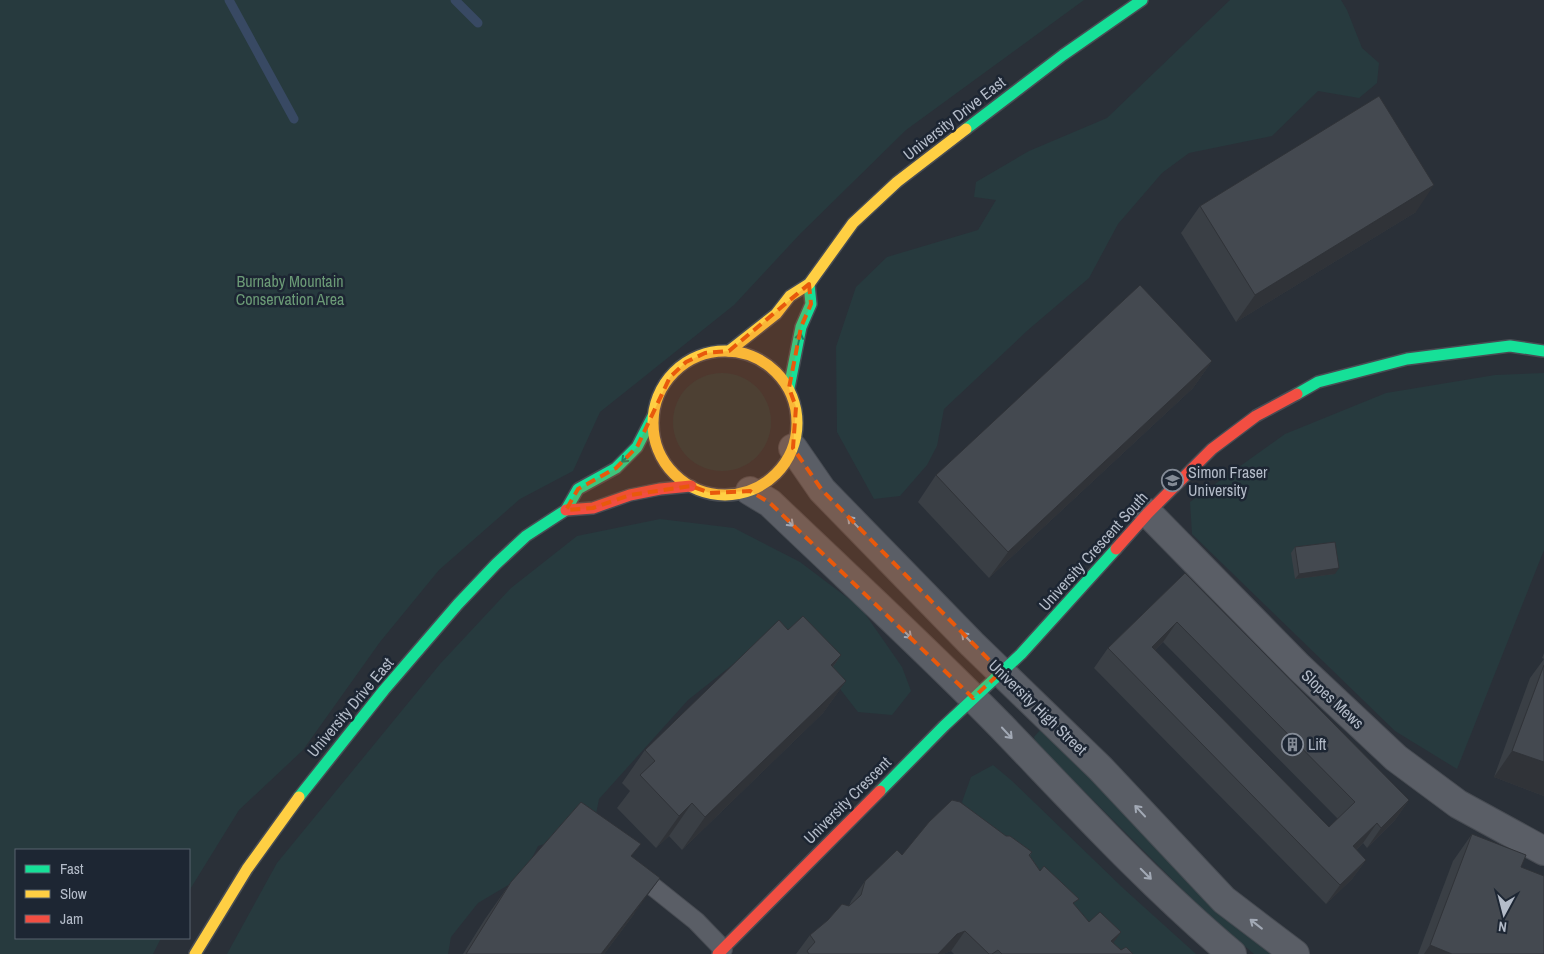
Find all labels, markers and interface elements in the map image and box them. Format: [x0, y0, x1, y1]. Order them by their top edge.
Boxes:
street label: University Drive East [898, 71, 1010, 165]
park label: Burnaby Mountain Conservation Area [236, 270, 345, 310]
one-way arrow [794, 332, 804, 348]
one-way arrow [621, 450, 633, 463]
place label: Simon Fraser University [1188, 461, 1268, 501]
school or university icon: Simon Fraser University [1160, 469, 1184, 493]
street label: University Crescent South [1034, 487, 1152, 615]
one-way arrow [782, 515, 795, 527]
one-way arrow [847, 516, 859, 528]
one-way arrow [899, 627, 912, 639]
one-way arrow [961, 632, 973, 644]
street label: University Drive East [302, 652, 398, 762]
street label: University High Street [984, 654, 1092, 760]
street label: Slopes Mews [1297, 664, 1369, 734]
one-way arrow [1001, 727, 1013, 739]
building icon: Lift [1280, 732, 1304, 756]
place label: Lift [1308, 733, 1327, 755]
street label: University Crescent [798, 751, 896, 849]
one-way arrow [1134, 804, 1146, 817]
legend [15, 849, 190, 939]
text: Fast [60, 858, 84, 879]
one-way arrow [1140, 868, 1152, 880]
text: Slow [60, 883, 87, 904]
north arrow [1479, 889, 1529, 939]
text: Jam [60, 908, 83, 929]
text: N [1497, 917, 1508, 936]
one-way arrow [1250, 919, 1263, 930]

